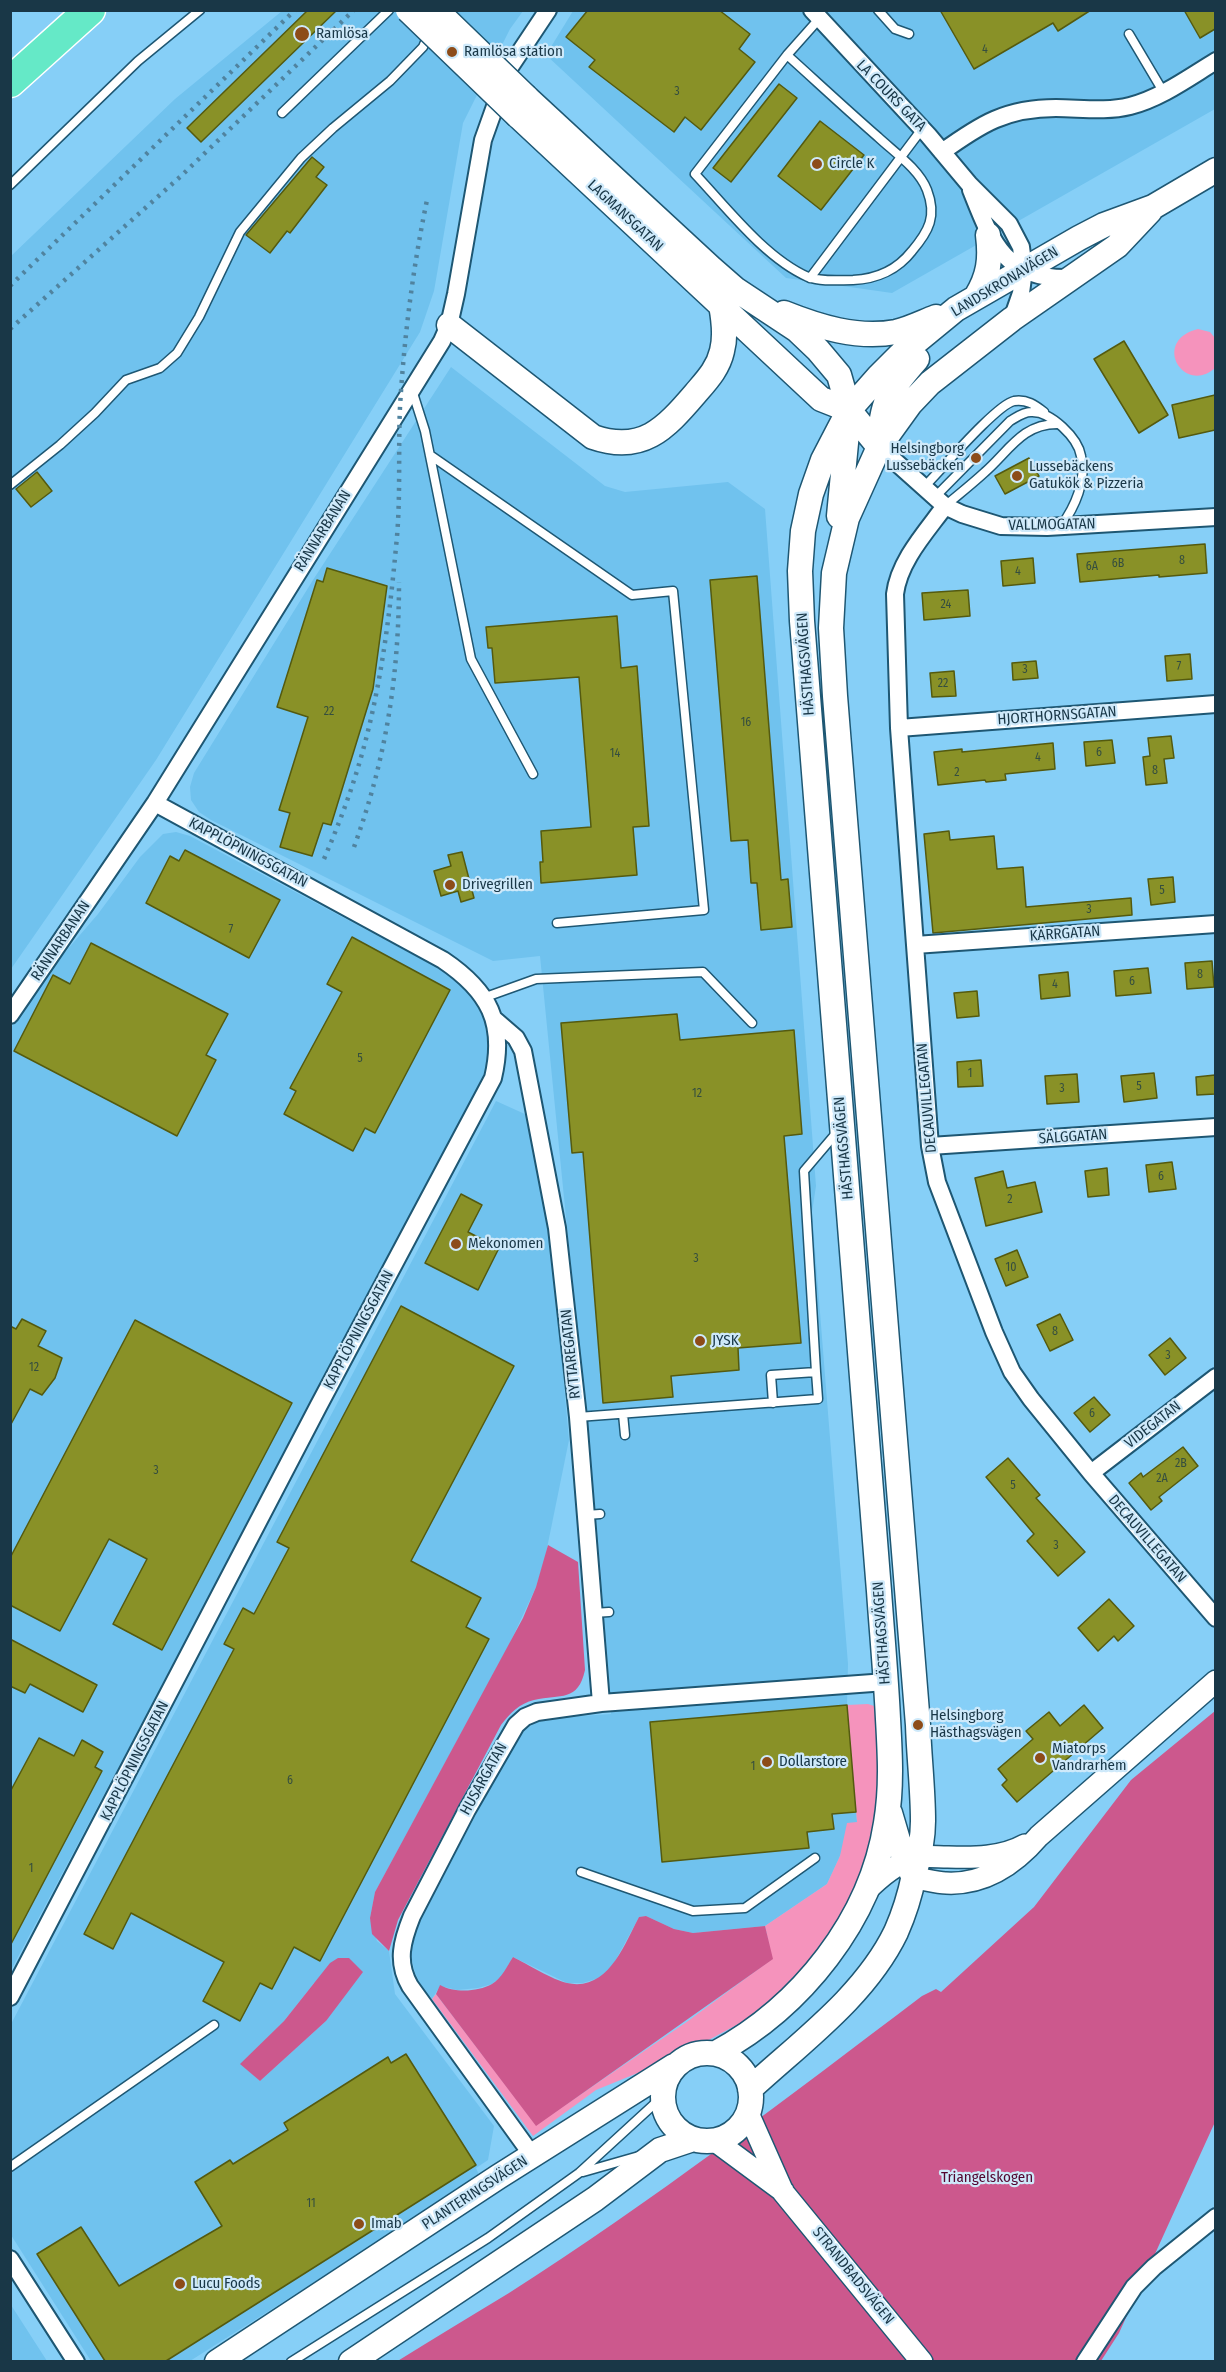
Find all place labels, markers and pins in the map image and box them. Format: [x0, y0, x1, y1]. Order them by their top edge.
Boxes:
marker: Ramlösa [293, 25, 311, 43]
place label: Ramlösa [316, 25, 368, 43]
place label: Ramlösa station [464, 43, 563, 61]
marker: Ramlösa station [445, 45, 459, 59]
place label: Circle K [829, 155, 874, 173]
marker: Circle K [810, 157, 824, 171]
place label: Helsingborg Lussebäcken [886, 440, 964, 475]
marker: Helsingborg Lussebäcken [969, 451, 983, 465]
place label: Lussebäckens Gatukök & Pizzeria [1029, 458, 1144, 493]
marker: Lussebäckens Gatukök & Pizzeria [1010, 469, 1024, 483]
place label: Drivegrillen [462, 876, 533, 894]
marker: Drivegrillen [443, 878, 457, 892]
place label: Mekonomen [468, 1235, 543, 1253]
marker: Mekonomen [449, 1237, 463, 1251]
place label: JYSK [712, 1332, 739, 1350]
marker: JYSK [693, 1334, 707, 1348]
place label: Helsingborg Hästhagsvägen [930, 1707, 1022, 1742]
marker: Helsingborg Hästhagsvägen [911, 1718, 925, 1732]
place label: Miatorps Vandrarhem [1052, 1740, 1127, 1775]
marker: Miatorps Vandrarhem [1033, 1751, 1047, 1765]
place label: Dollarstore [779, 1753, 847, 1771]
marker: Dollarstore [760, 1755, 774, 1769]
place label: Imab [371, 2215, 402, 2233]
marker: Imab [352, 2217, 366, 2231]
place label: Lucu Foods [192, 2275, 260, 2293]
marker: Lucu Foods [173, 2277, 187, 2291]

